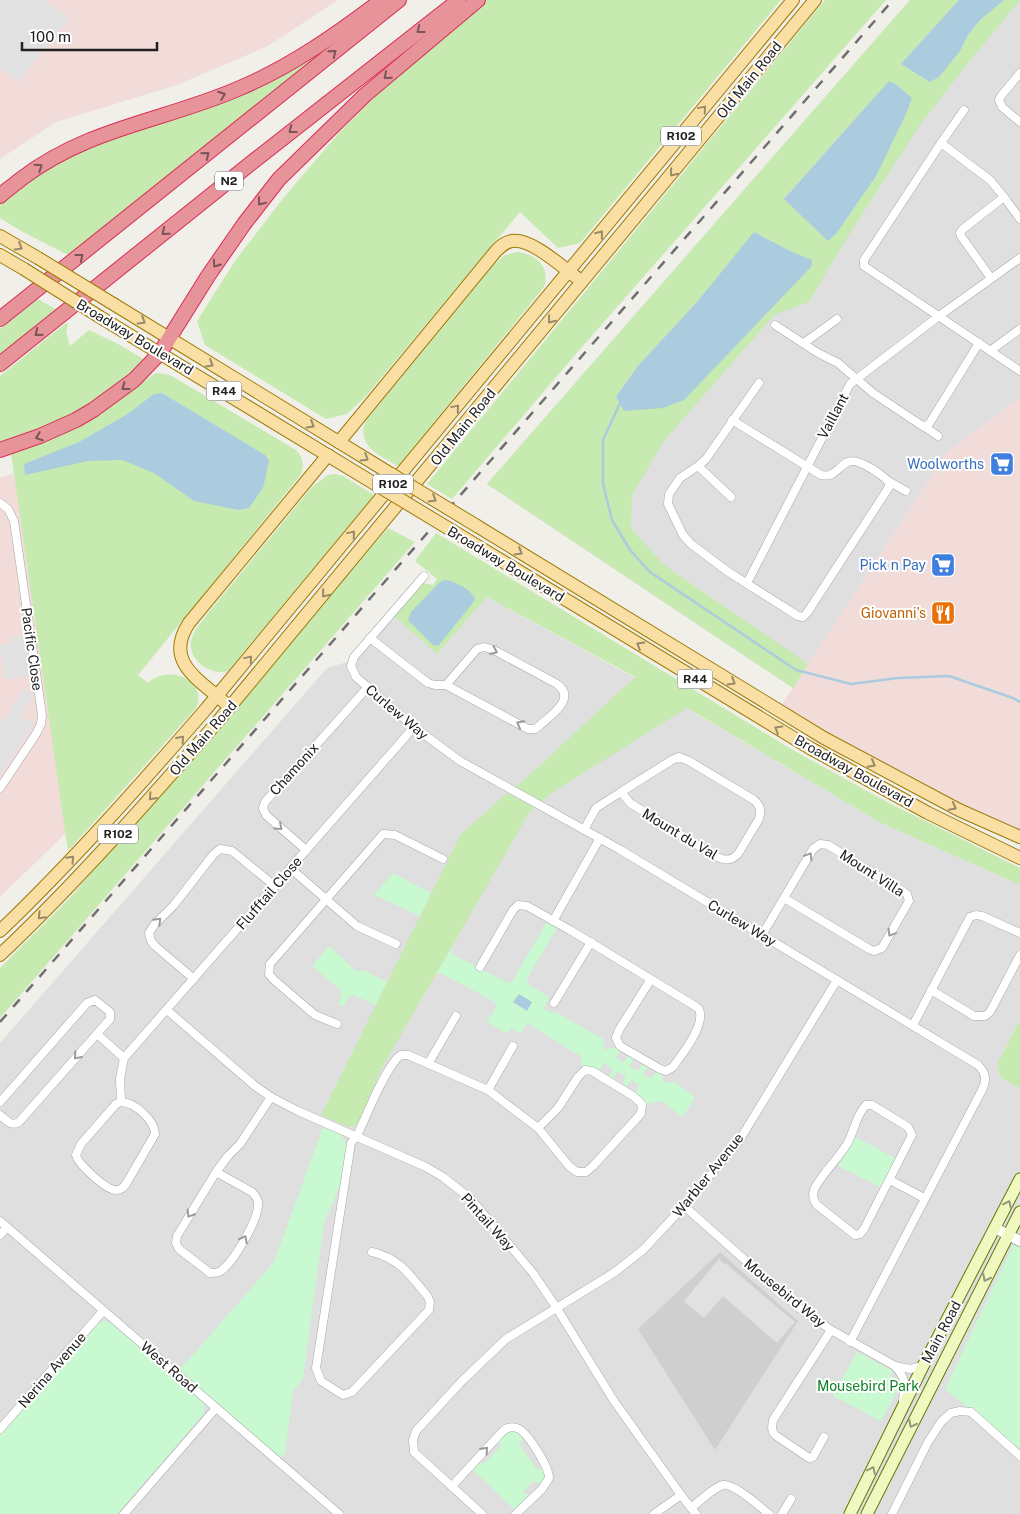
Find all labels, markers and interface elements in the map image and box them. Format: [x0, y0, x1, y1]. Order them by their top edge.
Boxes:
scale bar [22, 20, 158, 52]
one-way arrow [417, 24, 426, 32]
text: 100 m [30, 28, 71, 45]
street label: Old Main Road [713, 38, 785, 122]
one-way arrow [327, 50, 337, 59]
one-way arrow [383, 71, 392, 80]
one-way arrow [217, 91, 226, 101]
one-way arrow [698, 106, 706, 115]
one-way arrow [289, 125, 298, 133]
road number: R102 [661, 126, 701, 146]
one-way arrow [200, 152, 209, 160]
one-way arrow [34, 163, 43, 173]
one-way arrow [670, 167, 678, 176]
road number: N2 [215, 172, 243, 190]
one-way arrow [259, 196, 267, 205]
one-way arrow [162, 226, 171, 234]
one-way arrow [594, 231, 603, 240]
one-way arrow [13, 241, 22, 250]
one-way arrow [74, 254, 83, 262]
one-way arrow [213, 259, 222, 268]
street label: Broadway Boulevard [74, 296, 196, 378]
one-way arrow [547, 314, 556, 323]
one-way arrow [136, 315, 145, 325]
one-way arrow [35, 328, 44, 337]
one-way arrow [205, 357, 214, 367]
one-way arrow [122, 381, 131, 389]
road number: R44 [206, 382, 242, 401]
street label: Old Main Road [427, 385, 499, 469]
street label: Vaillant [814, 390, 852, 442]
one-way arrow [450, 405, 459, 414]
one-way arrow [306, 418, 315, 428]
one-way arrow [35, 431, 43, 441]
one-way arrow [359, 451, 368, 461]
supermarket icon: Woolworths [989, 451, 1015, 477]
place label: Woolworths [907, 456, 984, 472]
road number: R102 [373, 474, 413, 494]
one-way arrow [427, 493, 436, 503]
street label: Broadway Boulevard [445, 523, 567, 605]
one-way arrow [347, 530, 356, 539]
one-way arrow [513, 545, 522, 555]
supermarket icon: Pick n Pay [930, 552, 956, 578]
place label: Pick n Pay [860, 557, 927, 573]
one-way arrow [323, 588, 331, 597]
restaurant icon: Giovanni's [930, 600, 956, 626]
place label: Giovanni's [861, 605, 926, 621]
street label: Pacific Close [18, 606, 46, 692]
one-way arrow [636, 641, 645, 651]
one-way arrow [489, 644, 498, 655]
one-way arrow [243, 655, 252, 664]
road number: R44 [678, 670, 712, 689]
one-way arrow [727, 675, 736, 685]
street label: Curlew Way [362, 681, 432, 743]
street label: Old Main Road [166, 697, 240, 779]
one-way arrow [516, 720, 525, 730]
one-way arrow [775, 726, 784, 736]
street label: Broadway Boulevard [792, 732, 916, 810]
one-way arrow [175, 735, 184, 744]
street label: Chamonix [266, 739, 322, 798]
one-way arrow [867, 757, 876, 767]
one-way arrow [148, 791, 157, 800]
one-way arrow [948, 801, 957, 811]
street label: Mount du Val [639, 805, 721, 863]
one-way arrow [274, 821, 283, 830]
road number: R102 [98, 824, 138, 844]
street label: Mount Villa [837, 846, 907, 900]
street label: Flufftail Close [233, 853, 305, 933]
one-way arrow [802, 853, 812, 862]
one-way arrow [65, 855, 74, 864]
street label: Curlew Way [705, 896, 779, 950]
one-way arrow [38, 910, 47, 919]
one-way arrow [152, 918, 161, 927]
one-way arrow [887, 928, 897, 937]
one-way arrow [73, 1050, 82, 1059]
street label: Warbler Avenue [669, 1130, 747, 1220]
street label: Pintail Way [458, 1190, 518, 1254]
one-way arrow [1002, 1200, 1012, 1209]
one-way arrow [187, 1208, 197, 1217]
one-way arrow [238, 1235, 248, 1244]
street label: Mousebird Way [741, 1255, 829, 1331]
one-way arrow [982, 1273, 992, 1282]
street label: Main Road [918, 1298, 964, 1366]
street label: Nerina Avenue [15, 1329, 89, 1411]
street label: West Road [138, 1338, 200, 1396]
park label: Mousebird Park [817, 1378, 919, 1394]
one-way arrow [909, 1418, 919, 1427]
one-way arrow [479, 1447, 488, 1456]
one-way arrow [866, 1466, 876, 1475]

